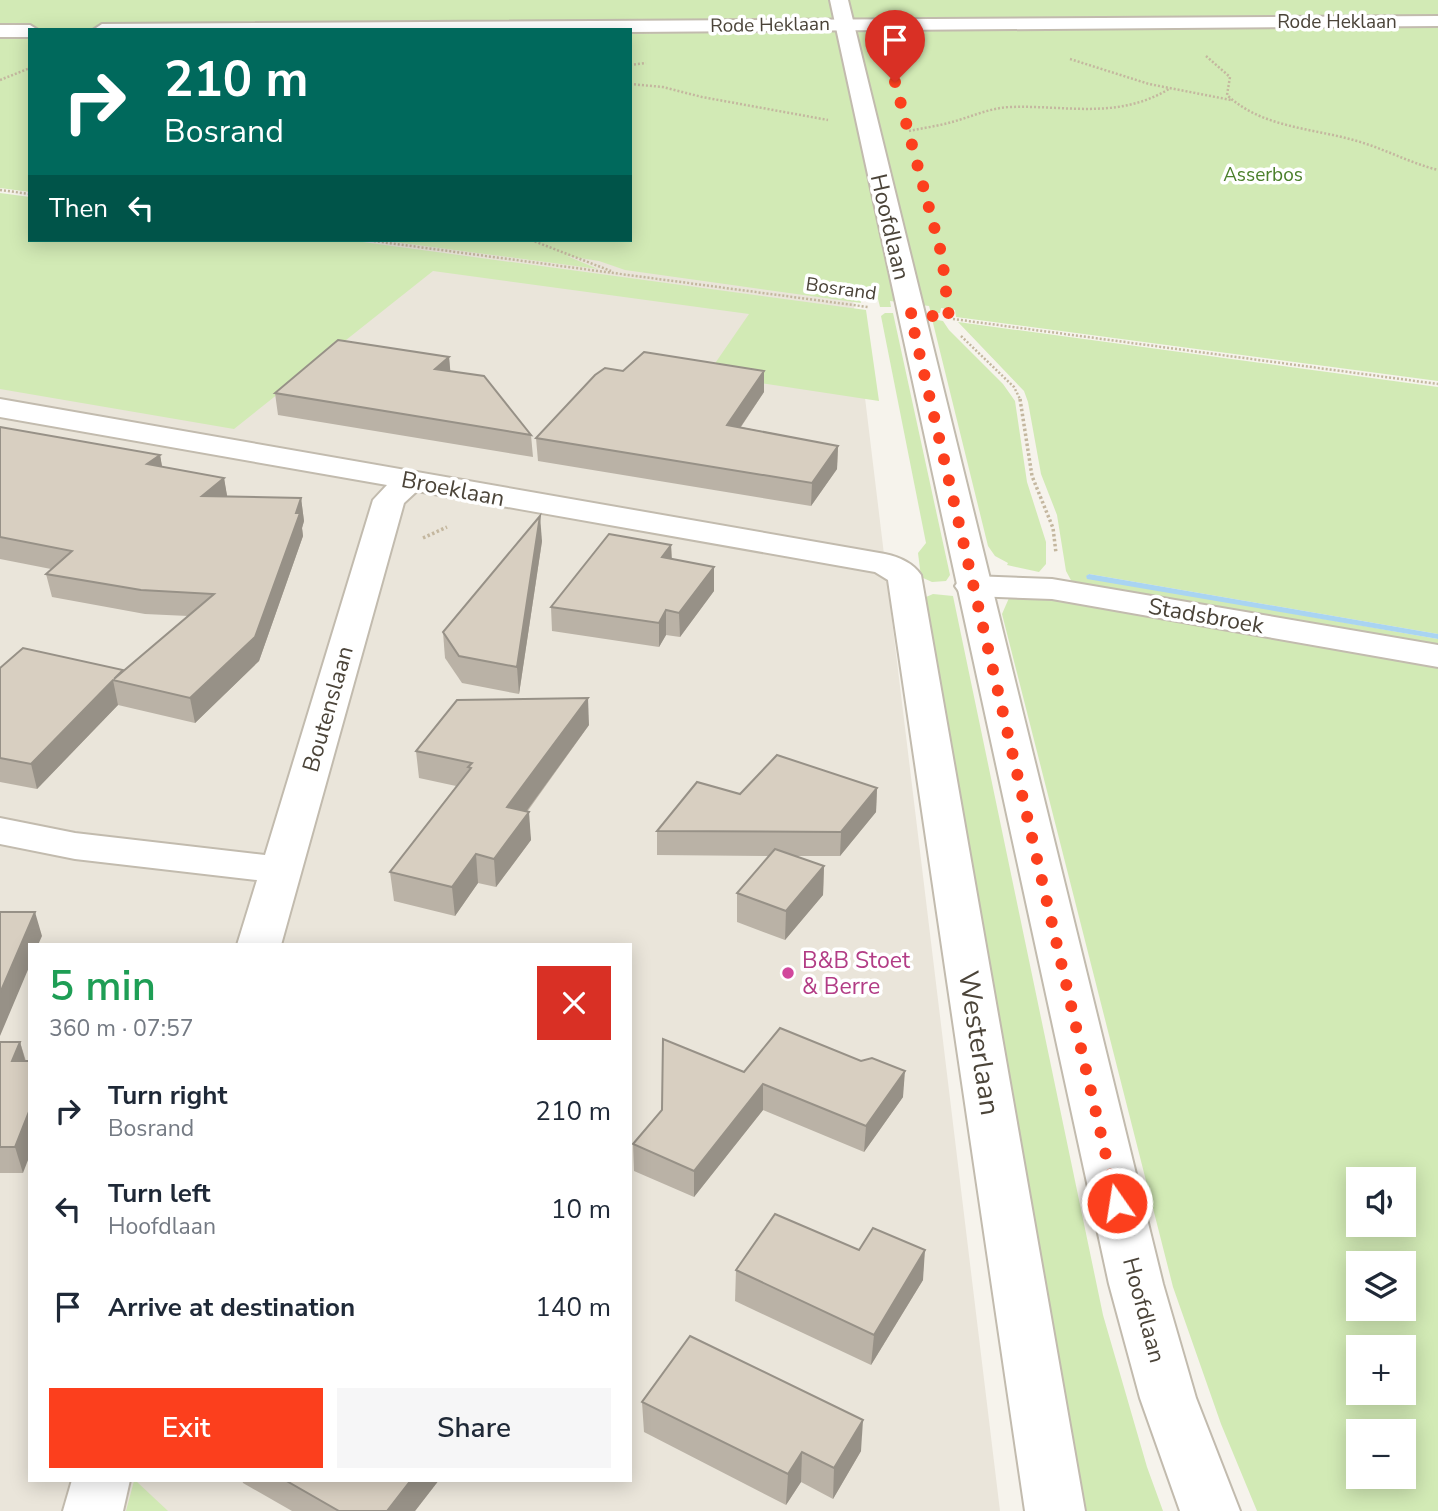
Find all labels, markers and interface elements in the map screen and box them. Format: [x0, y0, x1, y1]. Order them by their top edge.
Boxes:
street label: Rode Heklaan [1277, 9, 1397, 35]
pin [865, 10, 925, 82]
street label: Rode Heklaan [710, 11, 830, 39]
icon: arrive [876, 21, 914, 59]
text: 210 m [164, 46, 308, 113]
icon: right [49, 56, 140, 147]
text: Bosrand [164, 110, 284, 153]
park label: Asserbos [1223, 162, 1303, 188]
street label: Hoofdlaan [863, 171, 917, 283]
icon: left [122, 189, 160, 227]
text: Then [49, 191, 108, 226]
street label: Bosrand [804, 271, 878, 307]
street label: Broeklaan [399, 464, 507, 514]
street label: Stadsbroek [1146, 591, 1267, 641]
street label: Boutenslaan [295, 642, 361, 776]
place label: B&B Stoet & Berre [802, 945, 911, 1002]
text: 5 min [49, 958, 156, 1015]
marker: B&B Stoet & Berre [780, 965, 796, 981]
button: close [537, 966, 611, 1040]
street label: Westerlaan [949, 968, 1009, 1118]
text: 360 m · 07:57 [49, 1013, 194, 1044]
text: Turn right [108, 1078, 227, 1113]
icon: right [49, 1092, 87, 1130]
text: 210 m [535, 1094, 611, 1129]
text: Bosrand [108, 1113, 194, 1144]
position arrow [1080, 1166, 1154, 1240]
map controls [1346, 1167, 1416, 1489]
button: sound [1346, 1167, 1416, 1237]
text: Turn left [108, 1176, 211, 1211]
icon: left [49, 1190, 87, 1228]
text: 10 m [551, 1192, 611, 1227]
text: Hoofdlaan [108, 1211, 216, 1242]
button: layers [1346, 1251, 1416, 1321]
street label: Hoofdlaan [1115, 1254, 1173, 1366]
icon: arrive [49, 1288, 87, 1326]
text: Arrive at destination [108, 1290, 355, 1325]
text: 140 m [535, 1290, 611, 1325]
button: + [1346, 1335, 1416, 1405]
button: Exit [49, 1388, 323, 1468]
button: Share [337, 1388, 611, 1468]
button: − [1346, 1419, 1416, 1489]

